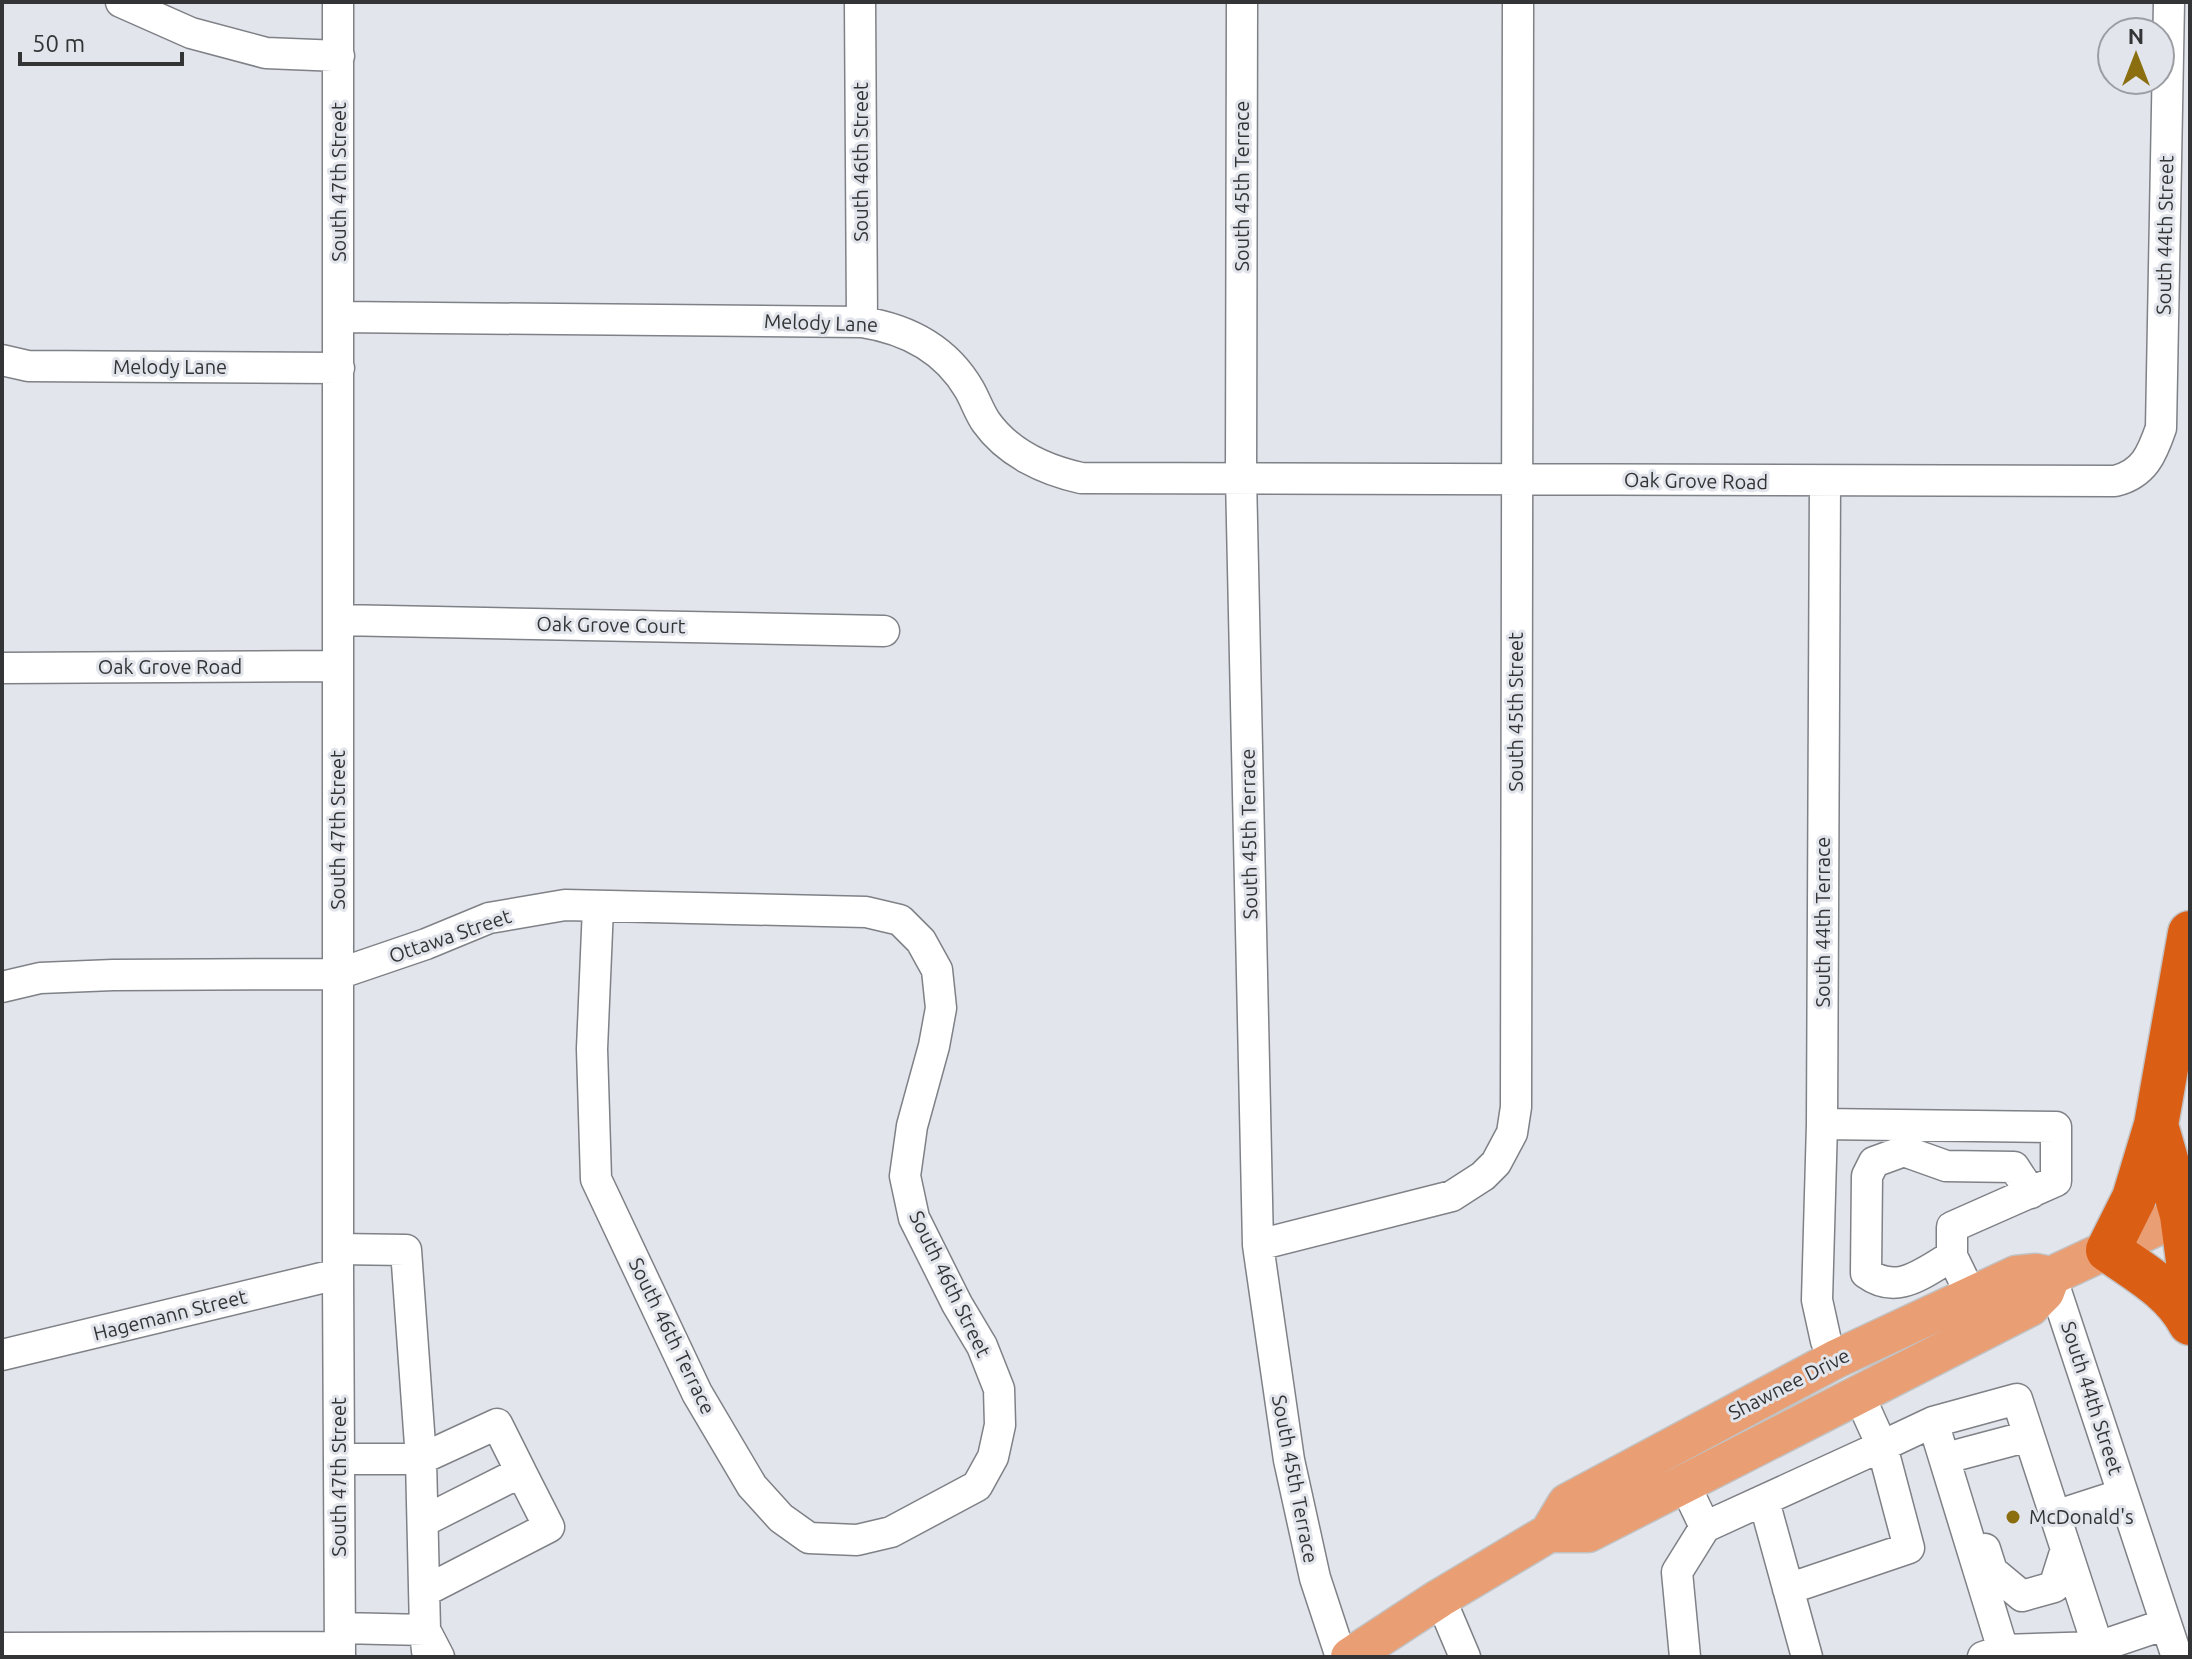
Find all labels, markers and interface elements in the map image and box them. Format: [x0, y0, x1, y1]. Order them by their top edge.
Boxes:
scale bar [20, 16, 182, 66]
north arrow [2096, 16, 2176, 96]
text: N [2128, 23, 2144, 48]
text: 50 m [32, 30, 85, 57]
street label: South 46th Street [849, 82, 872, 242]
street label: South 45th Terrace [1230, 101, 1253, 271]
street label: South 47th Street [327, 102, 350, 262]
street label: South 44th Street [2152, 155, 2177, 315]
street label: Melody Lane [764, 309, 879, 336]
street label: Melody Lane [113, 355, 227, 378]
street label: Oak Grove Road [1624, 468, 1768, 493]
street label: Oak Grove Court [536, 612, 686, 637]
street label: South 45th Street [1504, 632, 1527, 792]
street label: Oak Grove Road [98, 655, 242, 678]
street label: South 45th Terrace [1236, 748, 1261, 920]
street label: South 47th Street [326, 750, 349, 910]
street label: South 44th Terrace [1811, 837, 1834, 1007]
street label: Ottawa Street [386, 904, 514, 967]
street label: South 46th Street [905, 1207, 996, 1361]
street label: South 46th Terrace [625, 1254, 720, 1418]
street label: Hagemann Street [91, 1284, 249, 1345]
street label: South 44th Street [2057, 1318, 2128, 1477]
street label: Shawnee Drive [1724, 1343, 1853, 1424]
street label: South 45th Terrace [1268, 1393, 1323, 1565]
street label: South 47th Street [327, 1397, 350, 1557]
place label: McDonald's [2029, 1505, 2134, 1528]
marker: McDonald's [2004, 1508, 2022, 1526]

